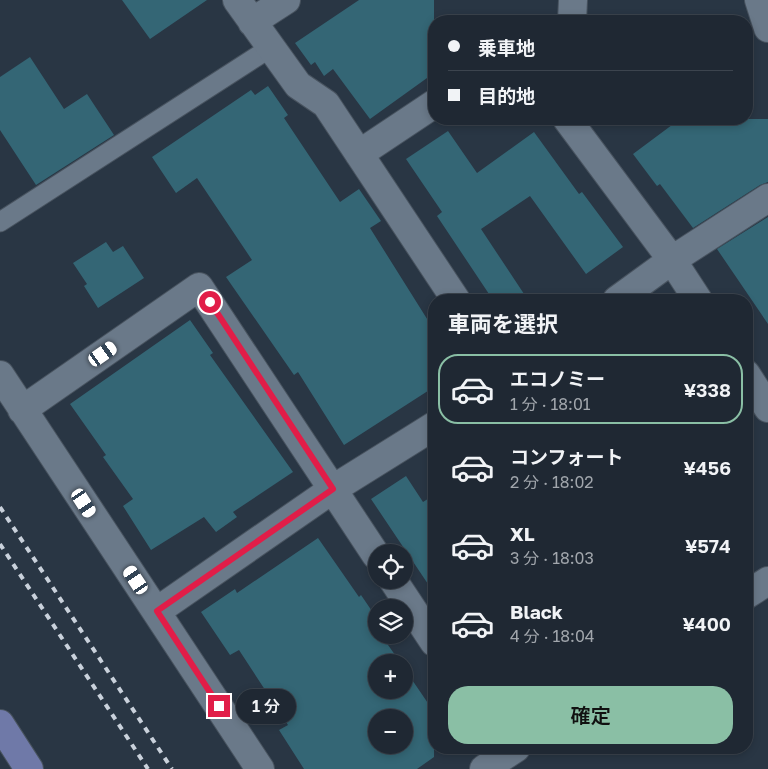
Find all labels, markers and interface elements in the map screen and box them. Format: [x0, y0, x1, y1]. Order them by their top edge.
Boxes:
text: 乗車地 [478, 36, 535, 59]
text: 目的地 [478, 84, 535, 107]
route start [199, 291, 221, 313]
text: 車両を選択 [448, 310, 558, 337]
car [86, 339, 119, 369]
icon: car [450, 367, 495, 412]
text: エコノミー [510, 367, 605, 390]
text: ¥338 [684, 378, 731, 401]
text: 1 分 · 18:01 [510, 394, 591, 414]
icon: car [450, 445, 495, 490]
text: コンフォート [510, 445, 623, 468]
text: ¥456 [683, 456, 731, 479]
text: 2 分 · 18:02 [510, 472, 594, 492]
car [69, 486, 98, 520]
text: XL [510, 522, 535, 545]
icon: car [450, 523, 495, 568]
text: ¥574 [685, 534, 731, 557]
map controls [368, 544, 413, 754]
button: locate [368, 544, 413, 589]
text: 3 分 · 18:03 [510, 548, 594, 568]
car [121, 563, 150, 597]
button: layers [368, 599, 413, 644]
text: Black [510, 600, 563, 623]
icon: car [450, 601, 495, 646]
text: ¥400 [682, 612, 731, 635]
text: 4 分 · 18:04 [510, 626, 595, 646]
button: + [368, 654, 413, 699]
button: 確定 [448, 686, 733, 744]
callout: 1 分 [236, 688, 296, 724]
route end [208, 695, 230, 717]
text: 1 分 [252, 696, 280, 716]
button: − [368, 709, 413, 754]

